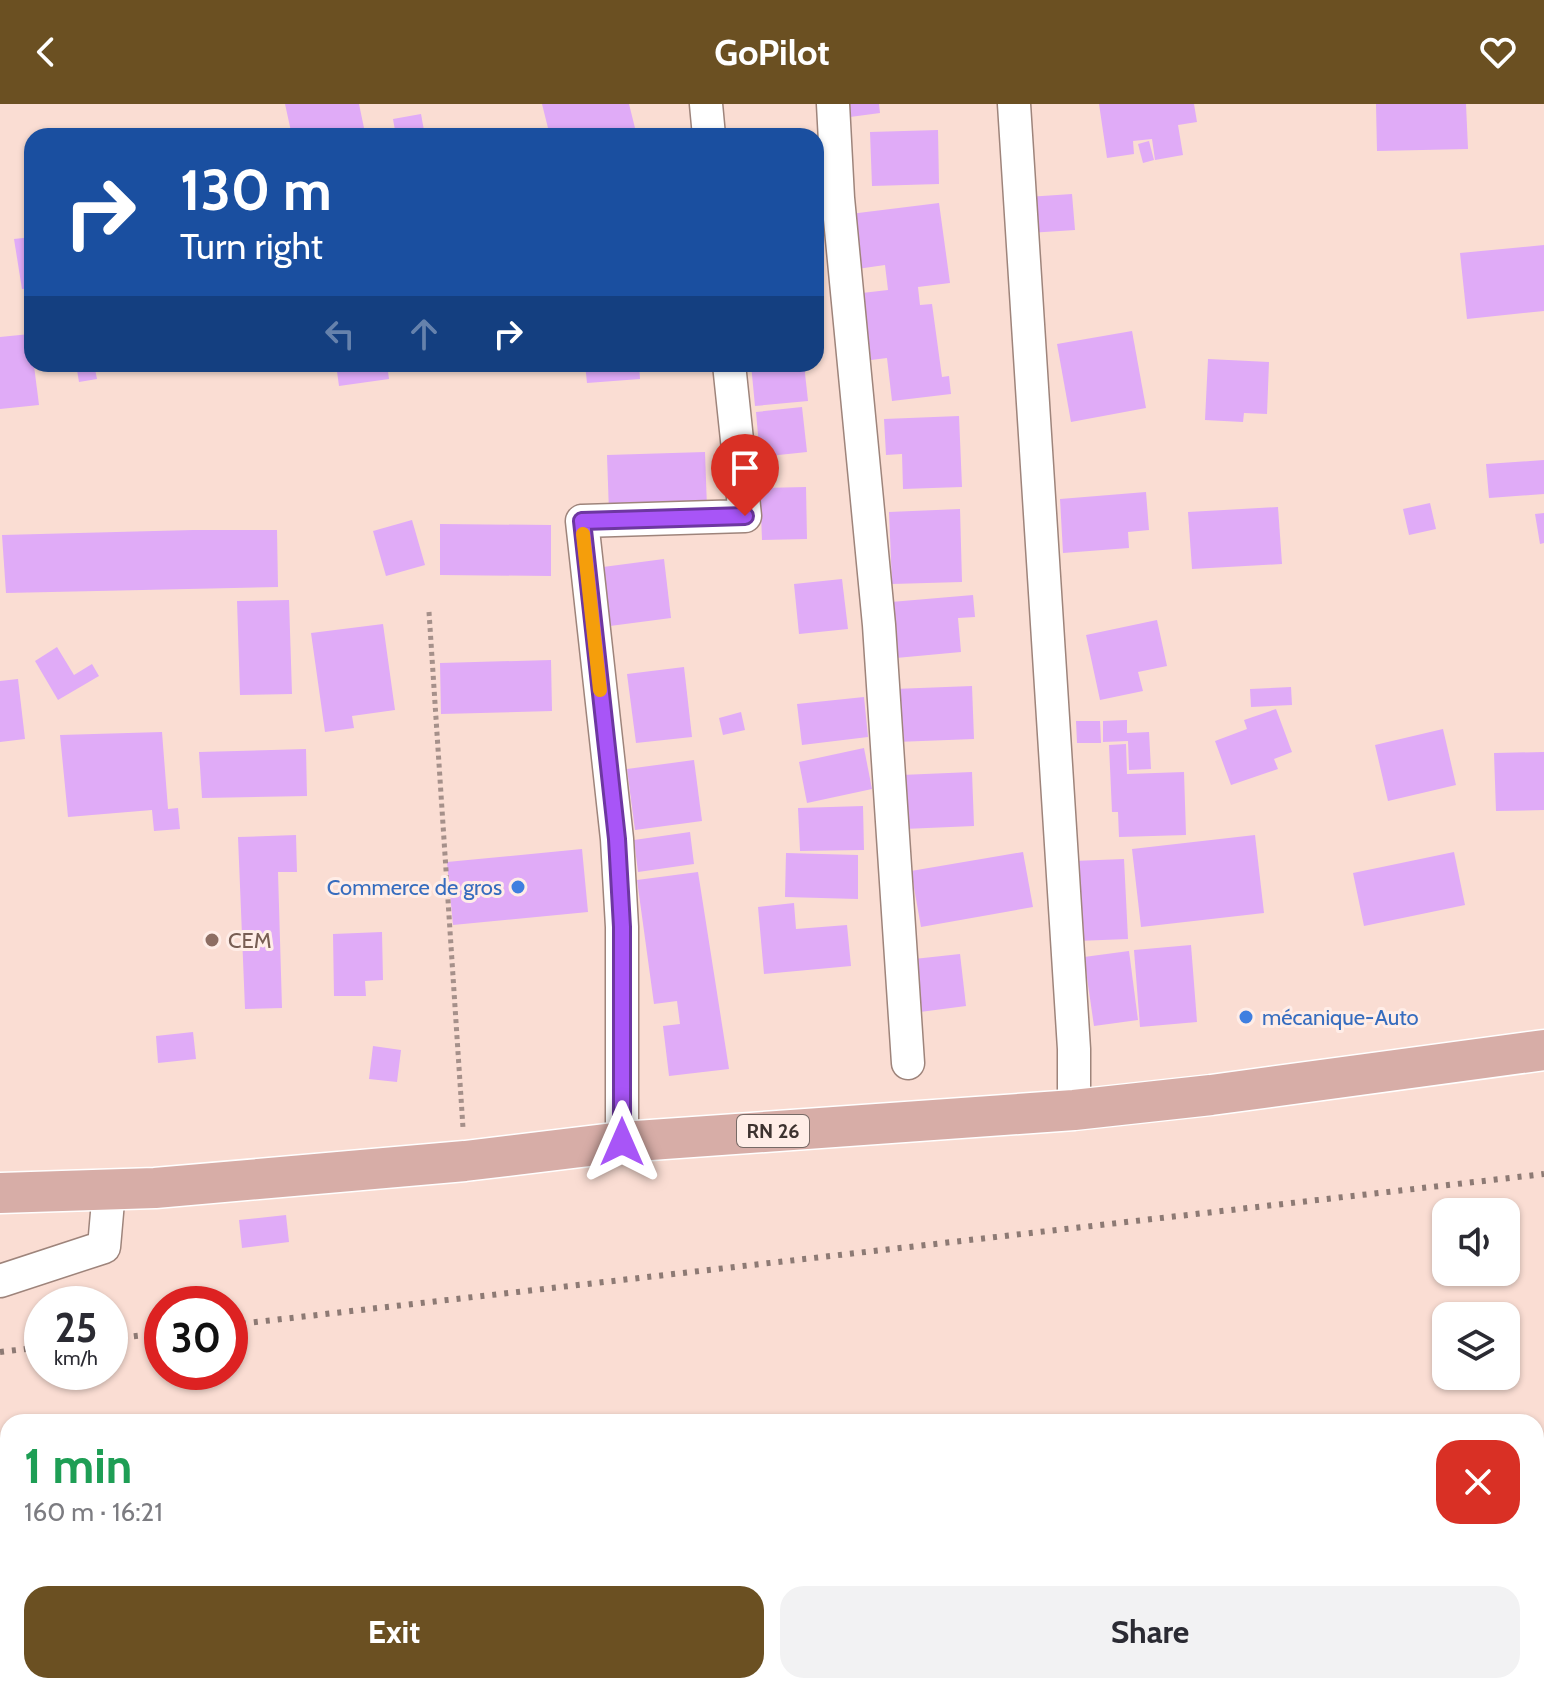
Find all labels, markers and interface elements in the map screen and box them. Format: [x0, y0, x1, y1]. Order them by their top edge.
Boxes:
icon: back [24, 30, 68, 74]
text: GoPilot [714, 30, 830, 74]
icon: heart [1476, 30, 1520, 74]
text: 130 m [180, 156, 332, 224]
icon: right [48, 160, 152, 264]
text: Turn right [180, 224, 323, 268]
icon: left [318, 312, 362, 356]
icon: ahead [402, 312, 446, 356]
icon: right [486, 312, 530, 356]
pin [711, 434, 779, 516]
icon: arrive [723, 446, 767, 490]
place label: Commerce de gros [327, 874, 502, 901]
marker: Commerce de gros [509, 878, 527, 896]
place label: CEM [228, 927, 272, 954]
marker: CEM [203, 931, 221, 949]
place label: mécanique-Auto [1262, 1004, 1419, 1031]
marker: mécanique-Auto [1237, 1008, 1255, 1026]
position arrow [580, 1100, 664, 1184]
road number: RN 26 [737, 1115, 809, 1147]
map controls [1432, 1198, 1520, 1390]
button: sound [1432, 1198, 1520, 1286]
speed limit sign: 30 [144, 1286, 248, 1390]
button: layers [1432, 1302, 1520, 1390]
text: 25 [55, 1303, 97, 1352]
text: km/h [54, 1346, 98, 1370]
text: 1 min [24, 1437, 132, 1495]
button: close [1436, 1440, 1520, 1524]
text: 160 m · 16:21 [24, 1496, 163, 1528]
button: Exit [24, 1586, 764, 1678]
button: Share [780, 1586, 1520, 1678]

